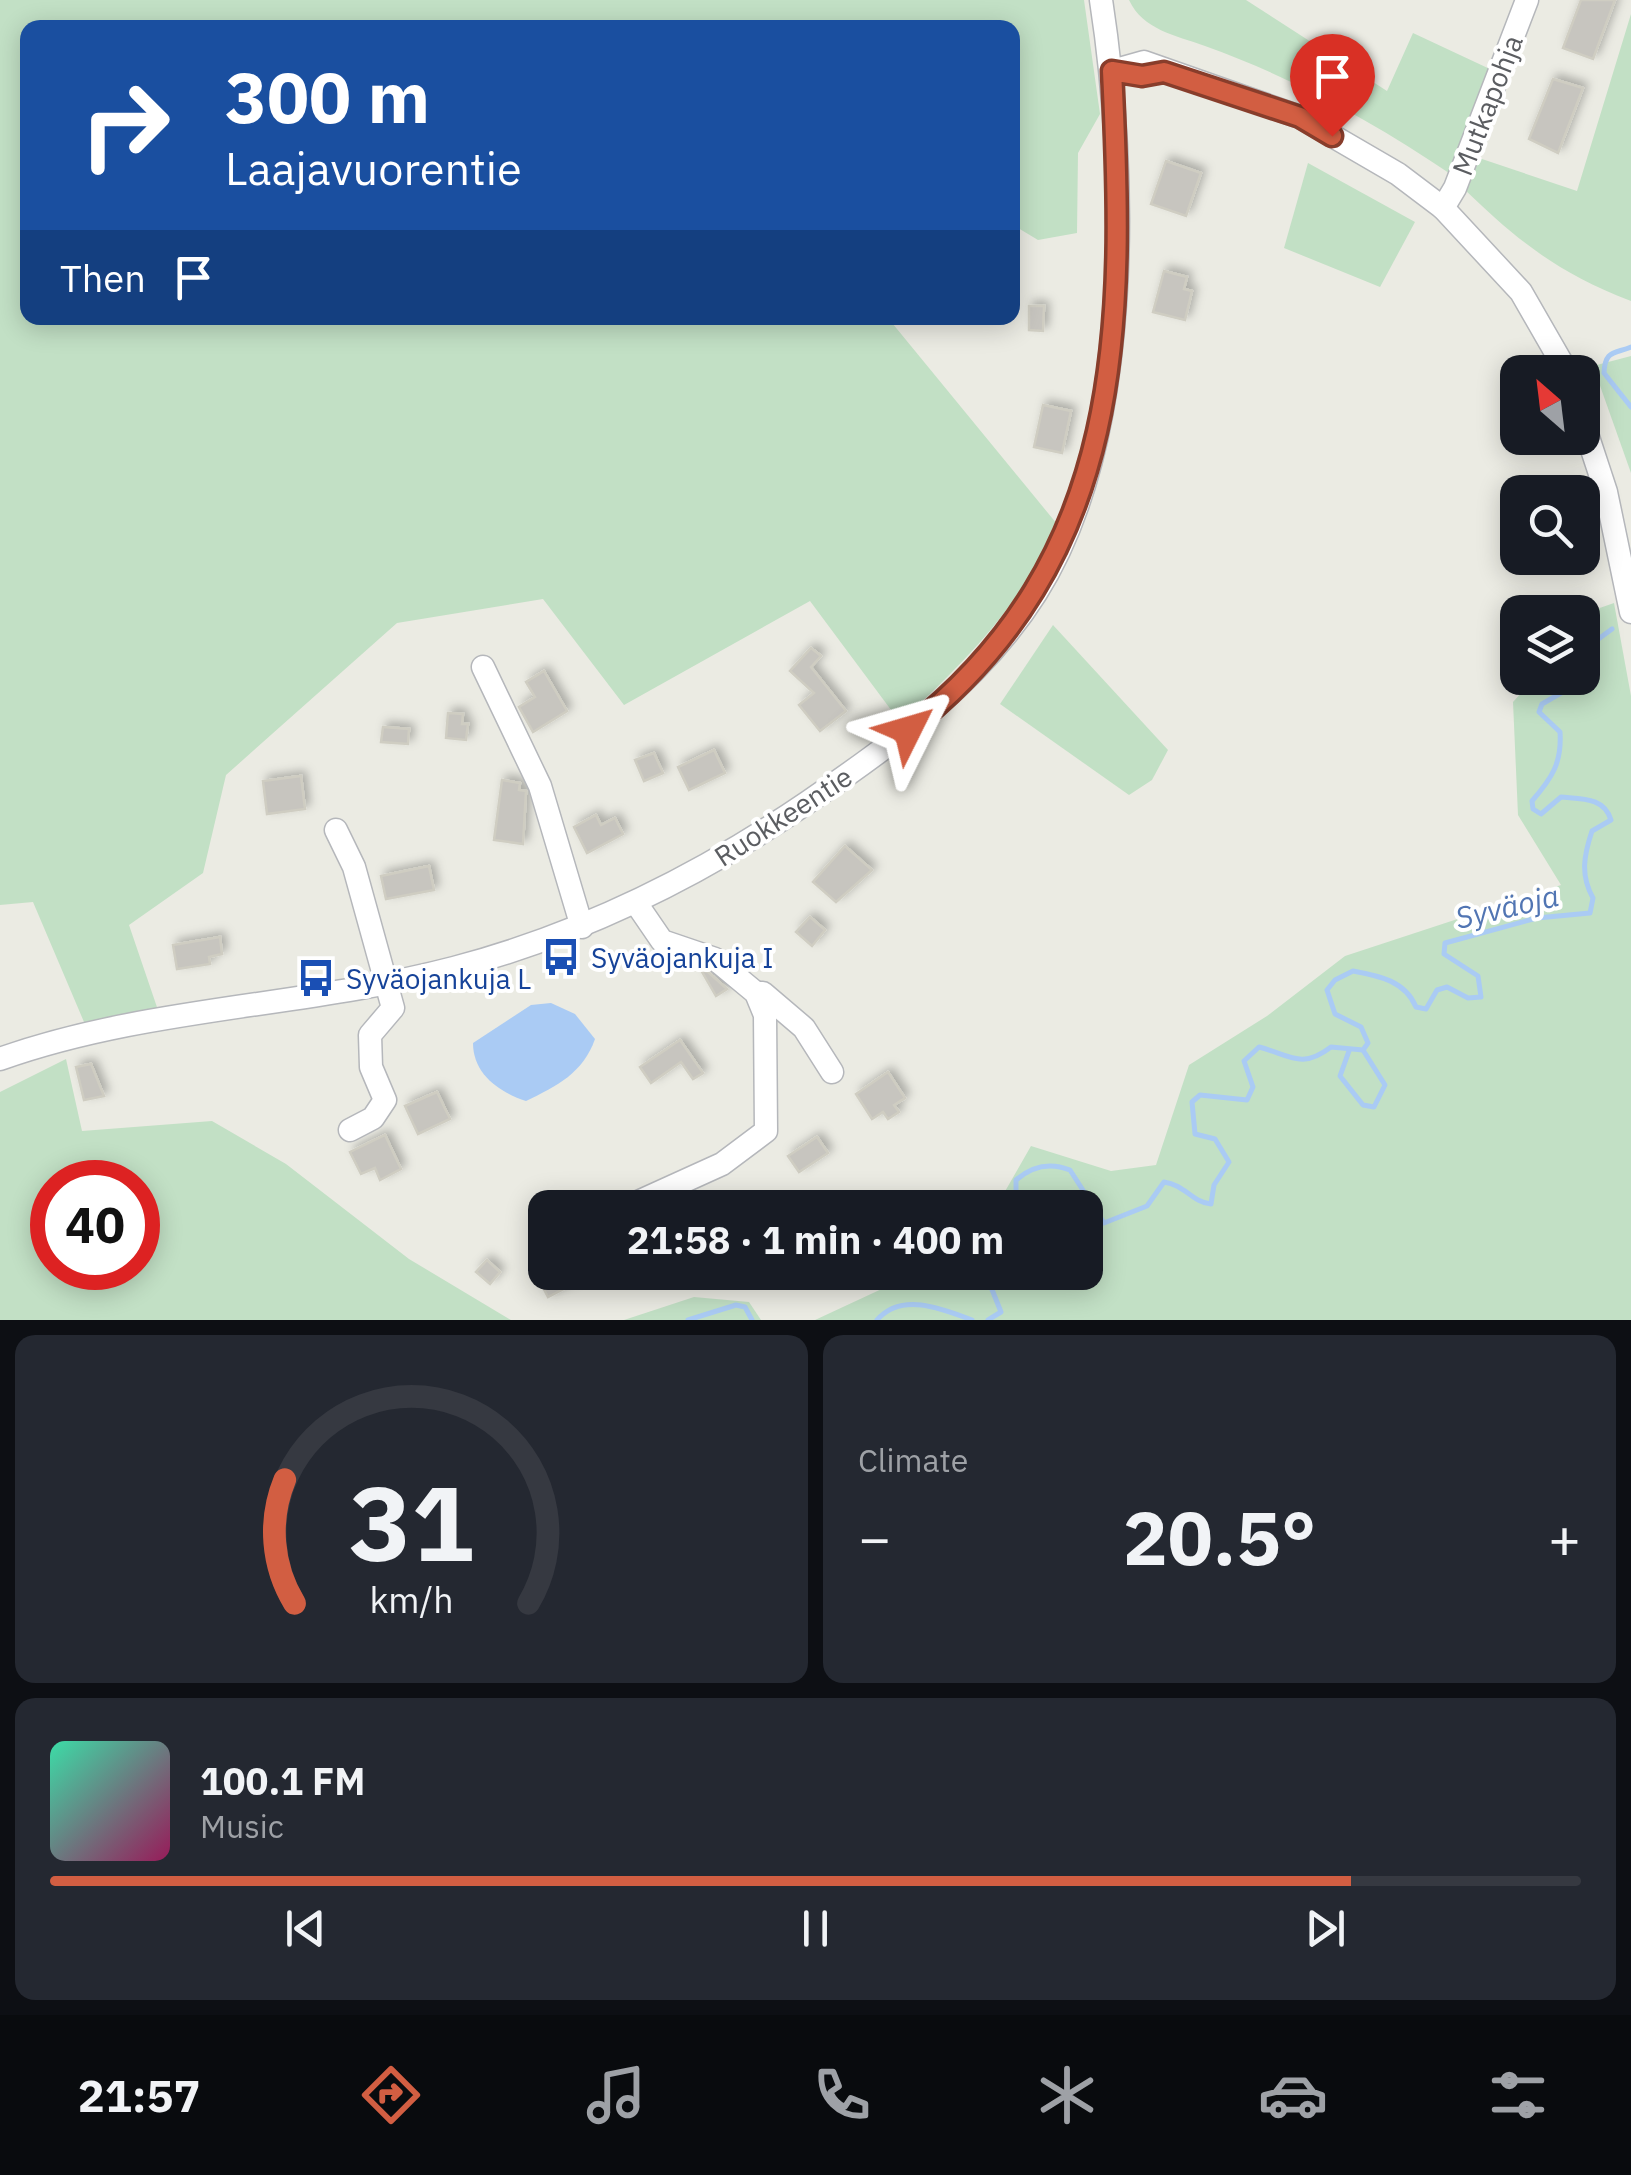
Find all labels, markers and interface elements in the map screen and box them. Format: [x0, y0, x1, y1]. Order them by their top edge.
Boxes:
street label: Mutkapohja [1443, 29, 1531, 181]
pin [1290, 34, 1375, 137]
icon: arrive [1305, 49, 1360, 104]
text: 300 m [225, 51, 430, 142]
icon: right [60, 60, 190, 190]
text: Laajavuorentie [225, 139, 522, 197]
icon: arrive [166, 250, 221, 305]
text: Then [60, 253, 146, 302]
north arrow [1500, 355, 1600, 455]
map controls [1500, 355, 1600, 695]
button: search [1500, 475, 1600, 575]
button: layers [1500, 595, 1600, 695]
position arrow [856, 678, 960, 782]
street label: Ruokkeentie [707, 758, 859, 874]
water label: Syväoja [1451, 875, 1563, 937]
bus stop icon: Syväojankuja I [540, 936, 582, 978]
place label: Syväojankuja I [591, 939, 773, 976]
bus stop icon: Syväojankuja L [295, 957, 337, 999]
place label: Syväojankuja L [346, 960, 531, 997]
speed limit sign: 40 [30, 1160, 160, 1290]
text: 21:58 · 1 min · 400 m [627, 1215, 1004, 1264]
text: Climate [858, 1439, 968, 1481]
text: 31 [349, 1454, 474, 1590]
text: 20.5° [1123, 1488, 1316, 1586]
text: − [858, 1502, 891, 1573]
text: + [1548, 1502, 1581, 1573]
text: km/h [369, 1576, 454, 1623]
text: 100.1 FM [200, 1756, 365, 1805]
text: Music [200, 1805, 284, 1847]
icon: previous [278, 1901, 333, 1956]
icon: pause [788, 1901, 843, 1956]
icon: next [1298, 1901, 1353, 1956]
icon: directions [356, 2060, 426, 2130]
icon: music [581, 2060, 651, 2130]
icon: phone [807, 2060, 877, 2130]
icon: climate [1032, 2060, 1102, 2130]
icon: car [1258, 2060, 1328, 2130]
icon: filters [1483, 2060, 1553, 2130]
text: 21:57 [78, 2066, 201, 2124]

